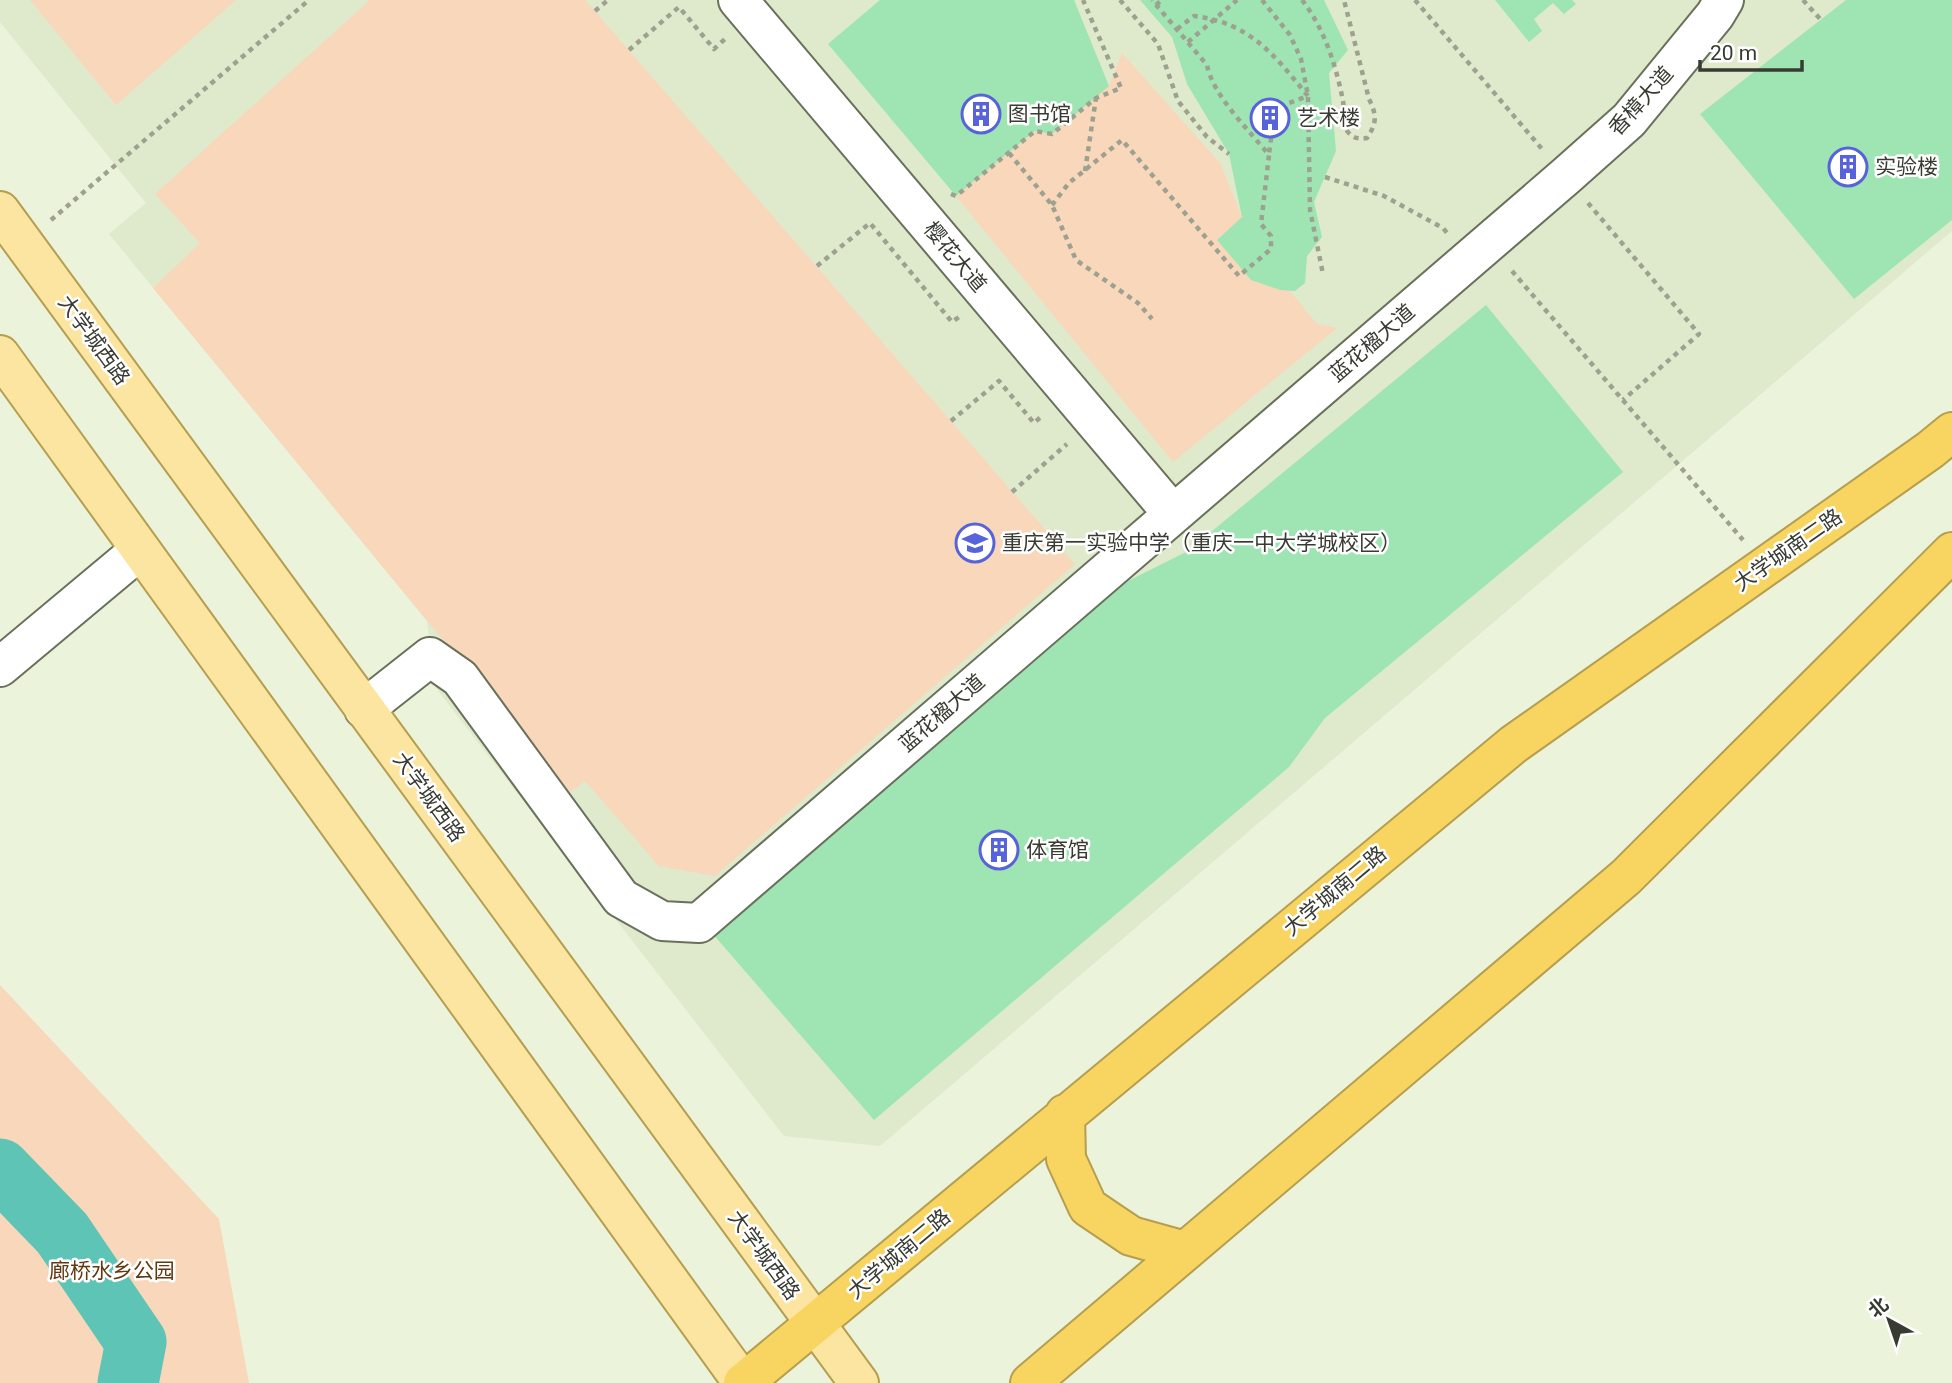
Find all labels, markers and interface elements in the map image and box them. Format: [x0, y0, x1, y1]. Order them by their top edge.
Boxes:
scale bar [1700, 28, 1801, 72]
text: 20 m [1710, 41, 1757, 65]
street label: 香樟大道 [1604, 62, 1678, 140]
building icon: 图书馆 [960, 93, 1002, 135]
building icon: 艺术楼 [1249, 97, 1291, 139]
place label: 图书馆 [1008, 102, 1071, 126]
place label: 艺术楼 [1297, 106, 1360, 130]
building icon: 实验楼 [1827, 146, 1869, 188]
place label: 实验楼 [1875, 155, 1938, 179]
street label: 樱花大道 [919, 217, 991, 297]
street label: 大学城西路 [53, 290, 135, 390]
street label: 蓝花楹大道 [1325, 300, 1419, 386]
street label: 大学城南二路 [1730, 504, 1846, 596]
school or university icon: 重庆第一实验中学（重庆一中大学城校区） [954, 522, 996, 564]
place label: 重庆第一实验中学（重庆一中大学城校区） [1002, 531, 1401, 555]
street label: 蓝花楹大道 [895, 670, 989, 756]
street label: 大学城西路 [388, 747, 470, 847]
building icon: 体育馆 [978, 829, 1020, 871]
place label: 体育馆 [1026, 838, 1089, 862]
street label: 大学城南二路 [1279, 841, 1391, 941]
street label: 大学城南二路 [843, 1204, 955, 1304]
street label: 大学城西路 [723, 1205, 805, 1305]
park label: 廊桥水乡公园 [49, 1259, 175, 1283]
north arrow [1854, 1285, 1924, 1355]
text: 北 [1864, 1292, 1893, 1322]

